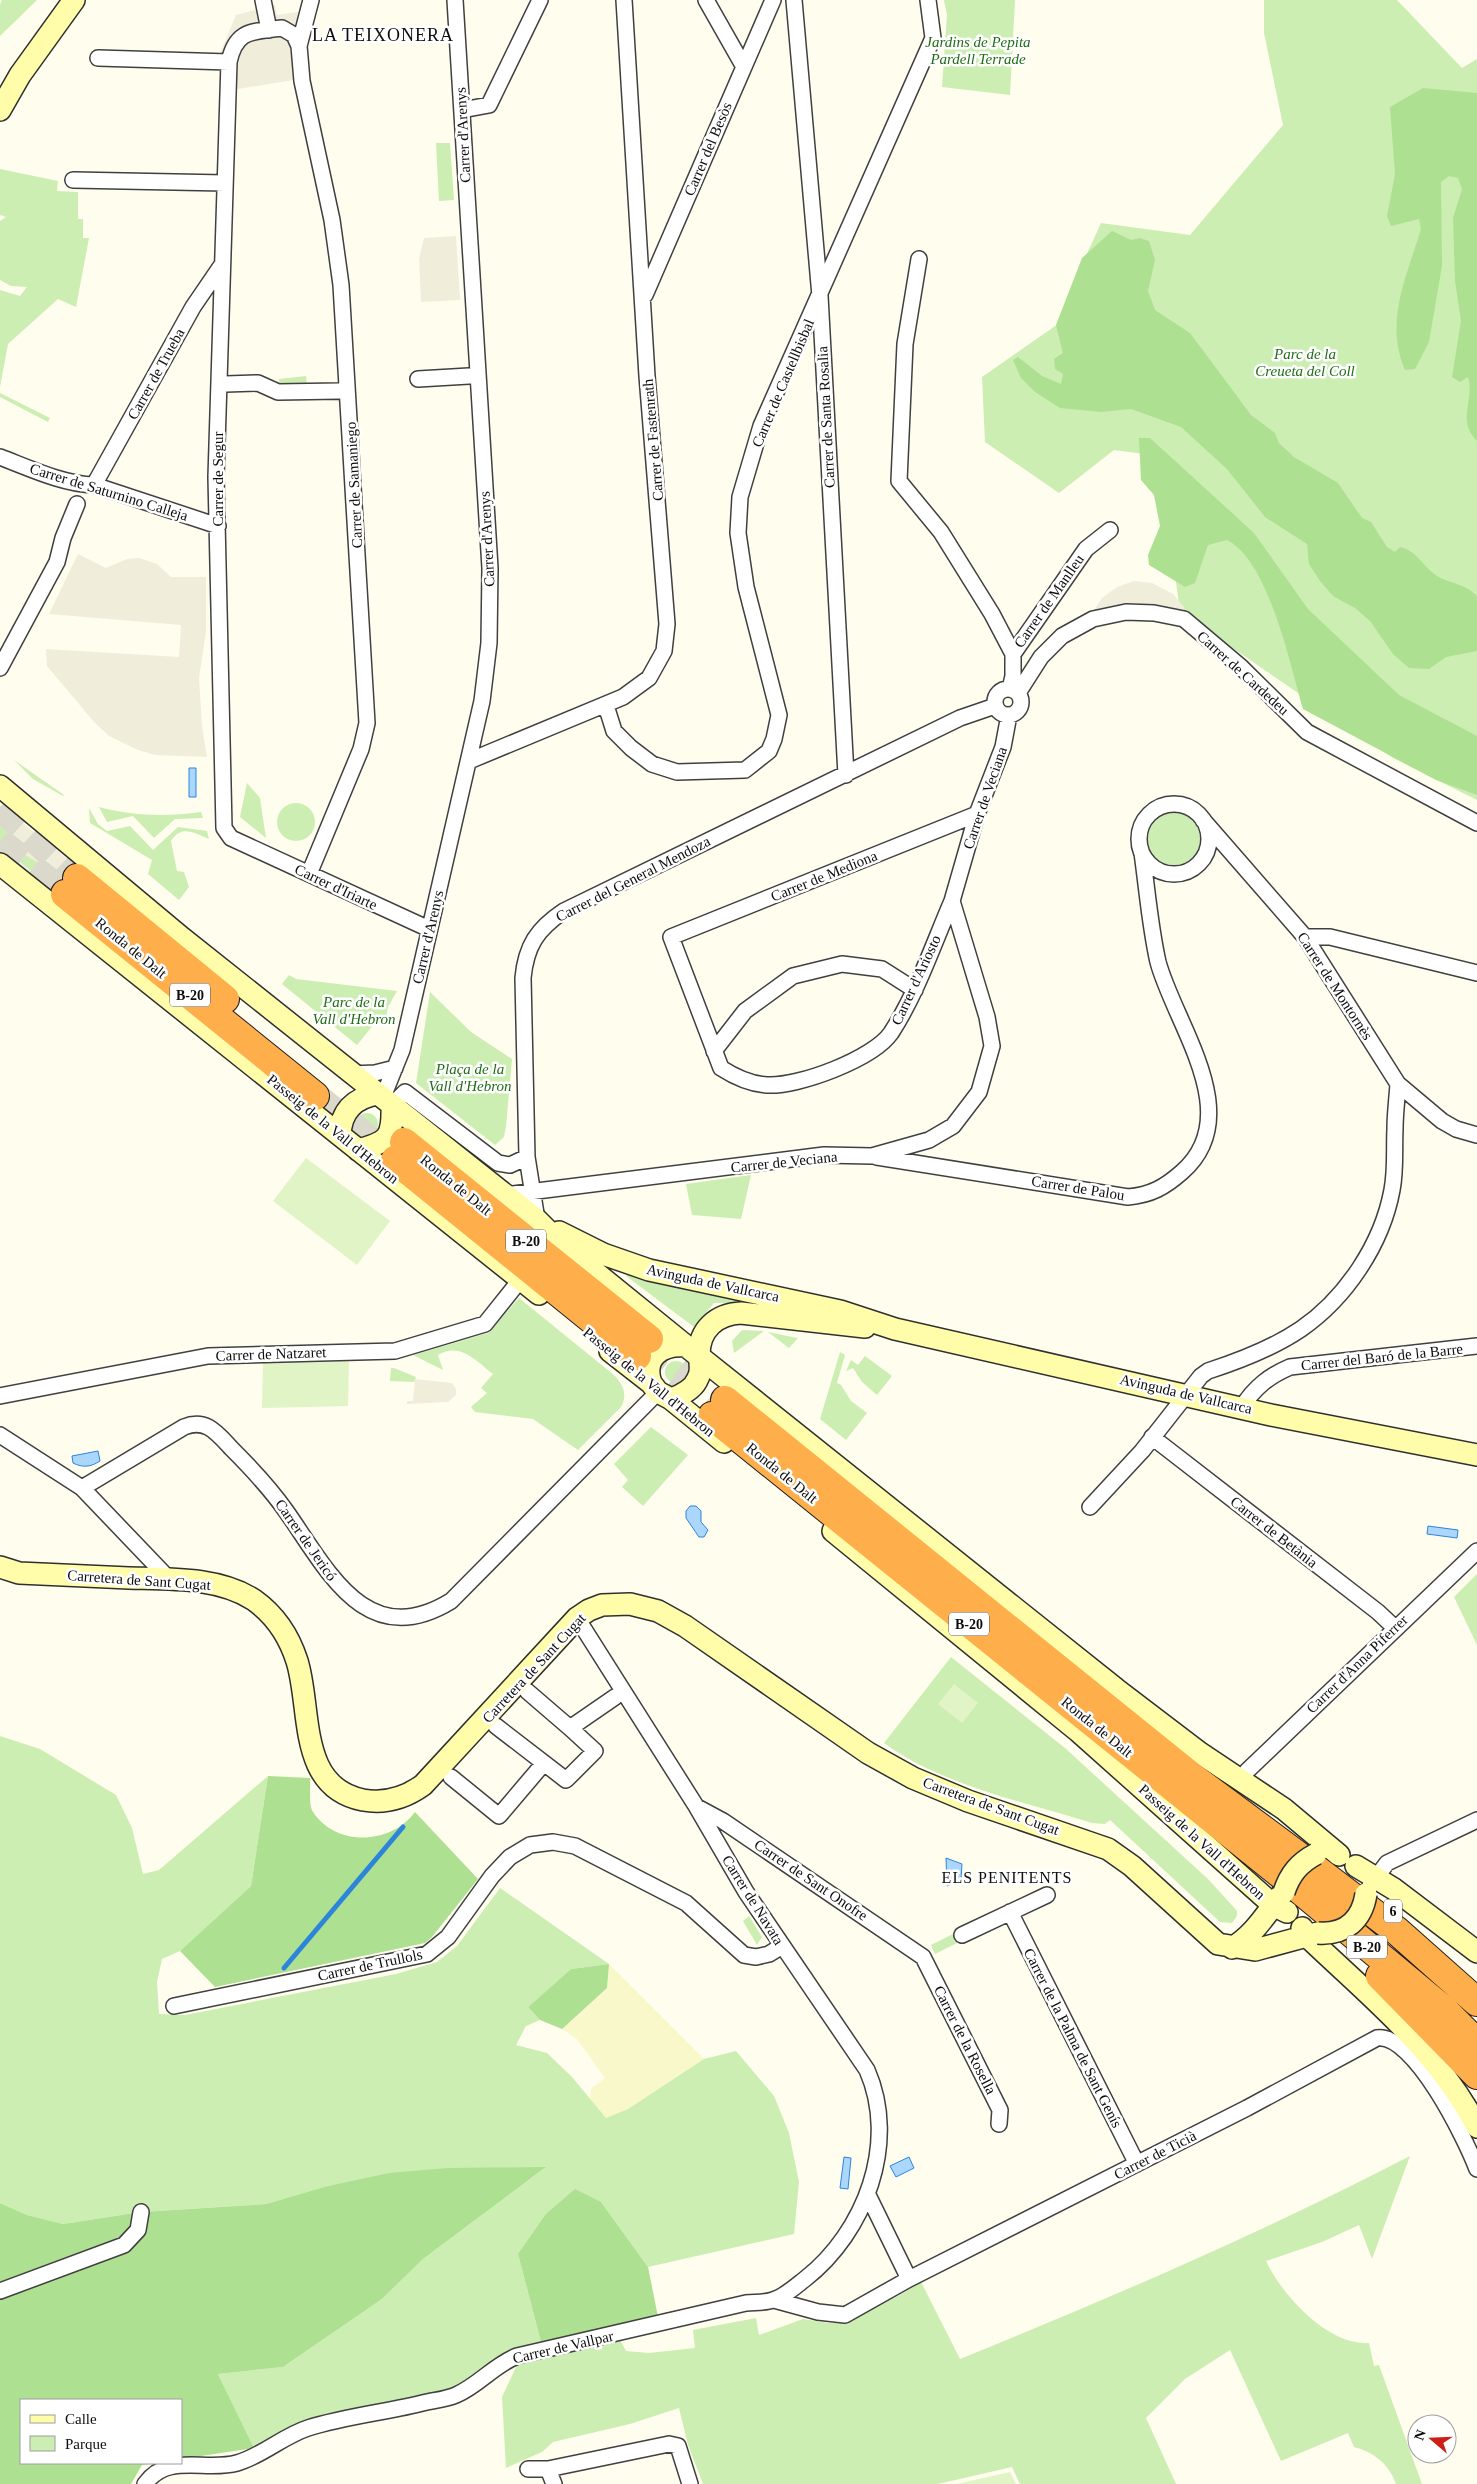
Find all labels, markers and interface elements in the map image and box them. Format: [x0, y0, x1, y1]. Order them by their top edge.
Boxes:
district label: LA TEIXONERA [312, 25, 454, 45]
park label: Jardins de Pepita Pardell Terrade [925, 34, 1031, 67]
street label: Carrer d'Arenys [453, 87, 473, 183]
street label: Carrer del Besòs [681, 100, 735, 198]
street label: Carrer de Castellbisbal [749, 317, 817, 449]
street label: Carrer de Trueba [124, 325, 188, 422]
street label: Carrer de Santa Rosalia [814, 345, 838, 488]
park label: Parc de la Creueta del Coll [1255, 346, 1355, 379]
street label: Carrer de Fastenrath [640, 378, 666, 502]
street label: Carrer de Samaniego [343, 421, 365, 549]
street label: Carrer de Segur [210, 432, 226, 526]
street label: Carrer de Saturnino Calleja [28, 460, 190, 524]
street label: Carrer d'Arenys [477, 491, 497, 587]
street label: Carrer de Manlleu [1011, 551, 1087, 651]
street label: Carrer de Cardedeu [1194, 628, 1292, 719]
street label: Carrer de Veciana [960, 744, 1010, 851]
street label: Carrer del General Mendoza [553, 833, 713, 925]
street label: Carrer de Mediona [768, 847, 880, 905]
street label: Carrer d'Iriarte [292, 861, 380, 913]
street label: Carrer d'Arenys [409, 888, 447, 985]
street label: Ronda de Dalt [92, 915, 170, 982]
street label: Carrer de Montornès [1294, 929, 1376, 1043]
street label: Carrer d'Ariosto [888, 933, 944, 1027]
road number: B-20 [170, 984, 210, 1006]
park label: Parc de la Vall d'Hebron [312, 994, 396, 1027]
park label: Plaça de la Vall d'Hebron [428, 1061, 512, 1094]
street label: Passeig de la Vall d'Hebron [264, 1071, 402, 1187]
street label: Carrer de Veciana [730, 1148, 838, 1176]
street label: Ronda de Dalt [417, 1152, 495, 1219]
street label: Carrer de Palou [1030, 1173, 1126, 1203]
road number: B-20 [506, 1230, 546, 1252]
street label: Avinguda de Vallcarca [645, 1261, 781, 1305]
street label: Passeig de la Vall d'Hebron [580, 1324, 718, 1440]
street label: Carrer del Baró de la Barre [1300, 1340, 1464, 1373]
street label: Carrer de Natzaret [215, 1344, 327, 1364]
street label: Avinguda de Vallcarca [1118, 1371, 1254, 1417]
street label: Ronda de Dalt [743, 1440, 821, 1507]
street label: Carrer de Betània [1227, 1493, 1321, 1571]
street label: Carrer de Jericó [272, 1496, 340, 1584]
street label: Carretera de Sant Cugat [67, 1567, 212, 1593]
street label: Carretera de Sant Cugat [479, 1609, 589, 1726]
road number: B-20 [949, 1612, 989, 1636]
street label: Carrer d'Anna Piferrer [1303, 1612, 1411, 1716]
street label: Ronda de Dalt [1058, 1694, 1136, 1761]
street label: Carretera de Sant Cugat [921, 1774, 1062, 1838]
street label: Passeig de la Vall d'Hebron [1136, 1781, 1269, 1903]
street label: Carrer de Sant Onofre [751, 1836, 871, 1924]
street label: Carrer de Navata [719, 1852, 787, 1948]
district label: ELS PENITENTS [942, 1869, 1072, 1886]
road number: 6 [1384, 1900, 1402, 1922]
road number: B-20 [1347, 1935, 1387, 1958]
street label: Carrer de Trullols [316, 1946, 424, 1984]
street label: Carrer de la Palma de Sant Genís [1021, 1946, 1125, 2130]
street label: Carrer de la Rosella [931, 1983, 999, 2097]
street label: Carrer de Ticià [1111, 2127, 1199, 2183]
street label: Carrer de Vallpar [511, 2328, 615, 2366]
legend [20, 2399, 182, 2464]
text: Calle [65, 2411, 97, 2427]
north arrow [1407, 2414, 1457, 2464]
text: N [1411, 2428, 1429, 2442]
text: Parque [65, 2436, 107, 2452]

